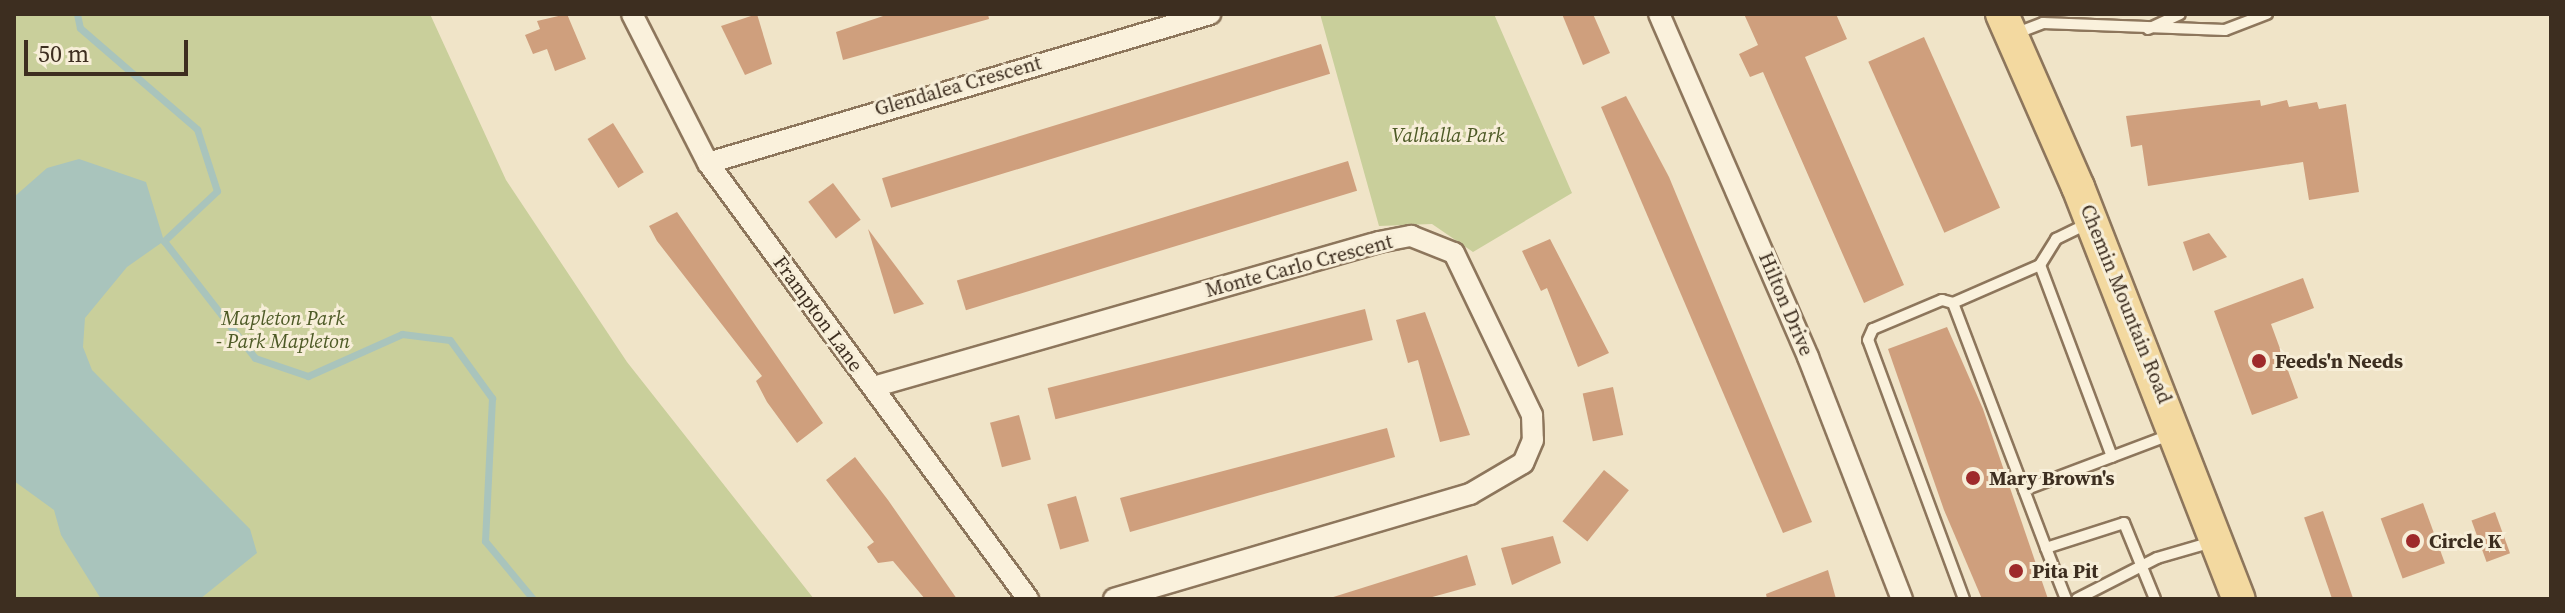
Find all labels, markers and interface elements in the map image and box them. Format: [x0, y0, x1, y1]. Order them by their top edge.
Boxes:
scale bar [28, 24, 192, 74]
text: 50 m [38, 37, 89, 70]
street label: Glendalea Crescent [872, 51, 1044, 121]
park label: Valhalla Park [1392, 123, 1504, 147]
street label: Chemin Mountain Road [2075, 201, 2177, 407]
street label: Monte Carlo Crescent [1203, 229, 1395, 303]
street label: Hilton Drive [1753, 249, 1819, 359]
street label: Frampton Lane [768, 251, 868, 377]
park label: Mapleton Park - Park Mapleton [216, 307, 350, 354]
place label: Feeds'n Needs [2275, 349, 2403, 373]
marker: Feeds'n Needs [2250, 352, 2268, 370]
place label: Mary Brown's [1989, 466, 2115, 490]
marker: Mary Brown's [1964, 469, 1982, 487]
place label: Circle K [2429, 529, 2502, 553]
marker: Circle K [2404, 532, 2422, 550]
place label: Pita Pit [2032, 559, 2098, 583]
marker: Pita Pit [2007, 562, 2025, 580]

